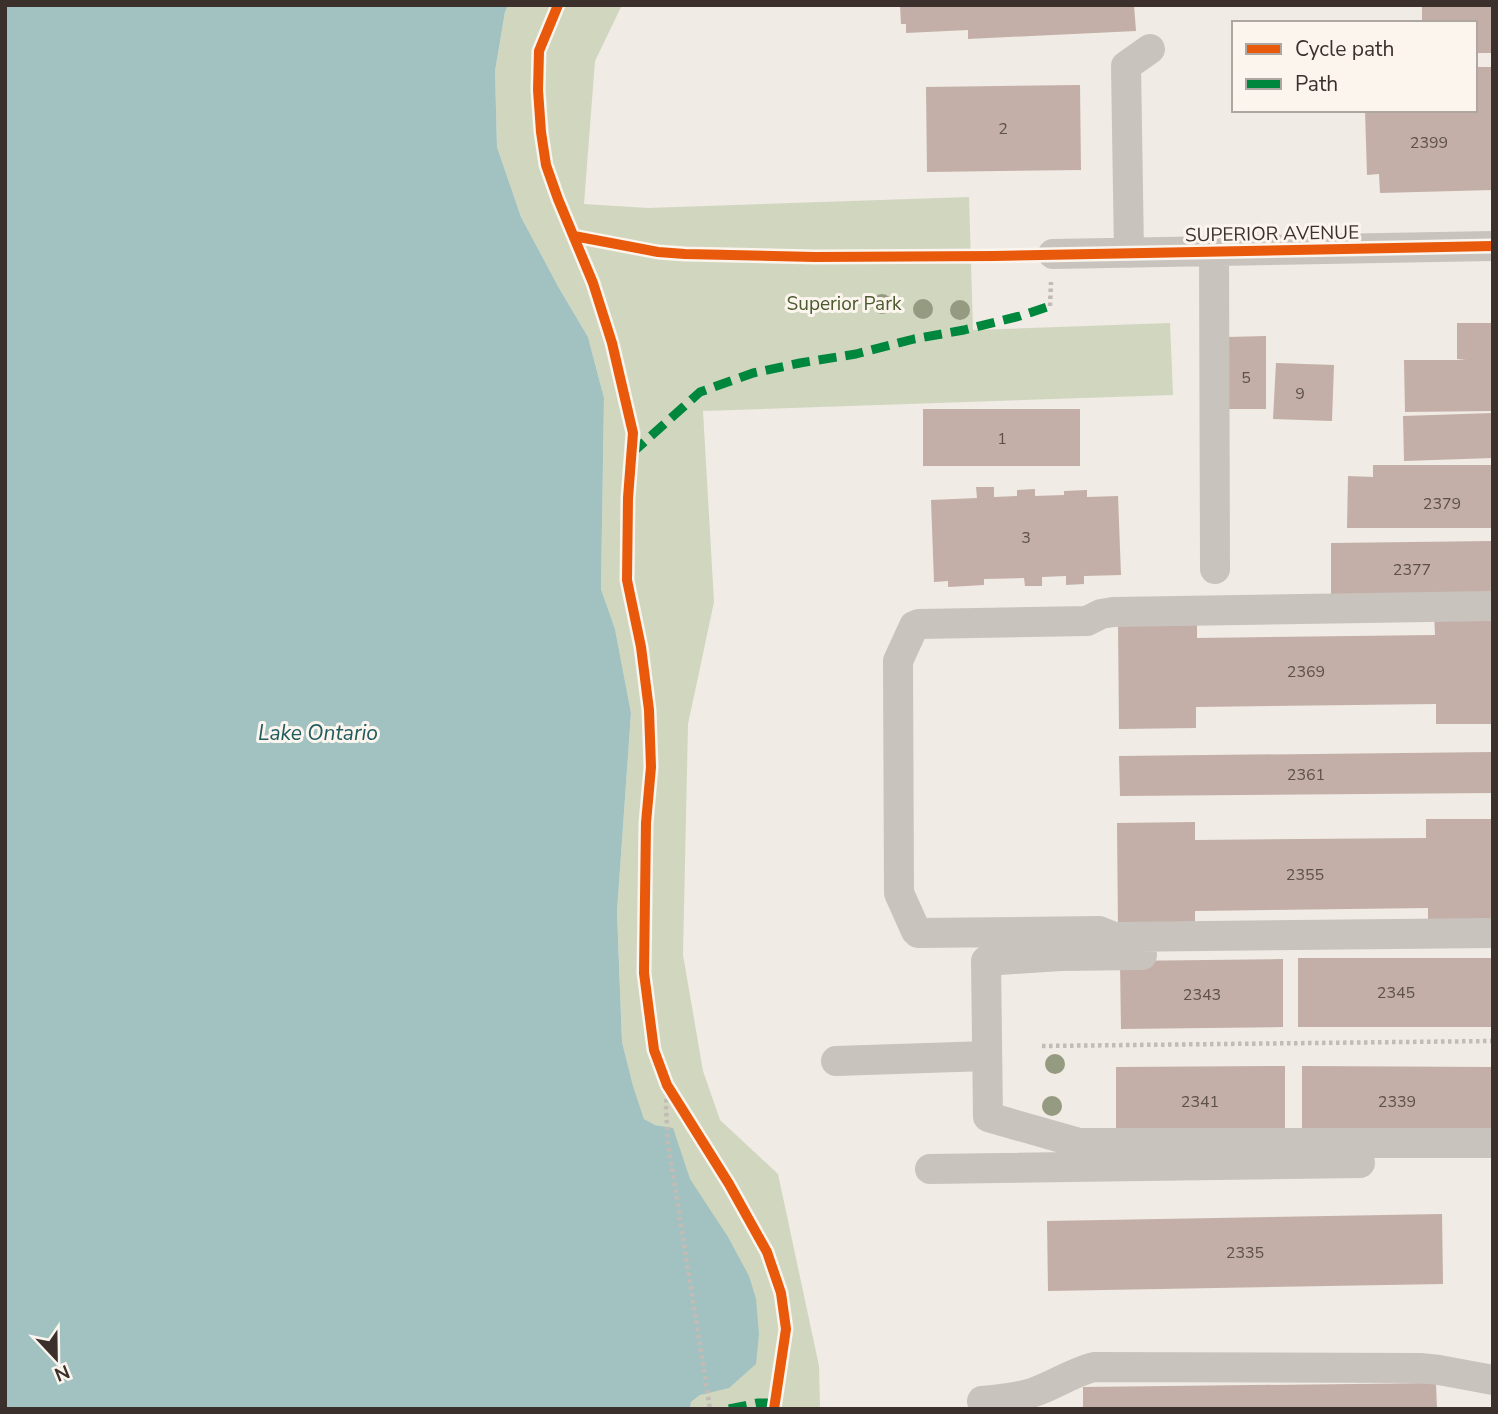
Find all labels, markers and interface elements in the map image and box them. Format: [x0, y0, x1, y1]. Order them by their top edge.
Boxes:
legend [1232, 21, 1477, 112]
text: Cycle path [1295, 35, 1394, 63]
text: Path [1295, 70, 1338, 98]
house number: 2 [998, 118, 1008, 140]
house number: 2399 [1410, 132, 1448, 154]
street label: SUPERIOR AVENUE [1185, 219, 1359, 249]
park label: Superior Park [787, 291, 902, 317]
house number: 5 [1241, 367, 1251, 389]
house number: 9 [1295, 383, 1305, 405]
house number: 1 [997, 428, 1007, 450]
house number: 2379 [1423, 493, 1461, 515]
house number: 3 [1021, 527, 1031, 549]
house number: 2377 [1393, 559, 1431, 581]
house number: 2369 [1287, 661, 1325, 683]
water label: Lake Ontario [258, 719, 378, 747]
house number: 2361 [1287, 764, 1325, 786]
house number: 2355 [1286, 864, 1324, 886]
house number: 2345 [1377, 982, 1415, 1004]
house number: 2343 [1183, 984, 1221, 1006]
house number: 2341 [1181, 1091, 1219, 1113]
house number: 2339 [1378, 1091, 1416, 1113]
house number: 2335 [1226, 1242, 1264, 1264]
north arrow [21, 1323, 91, 1393]
text: N [51, 1358, 73, 1388]

